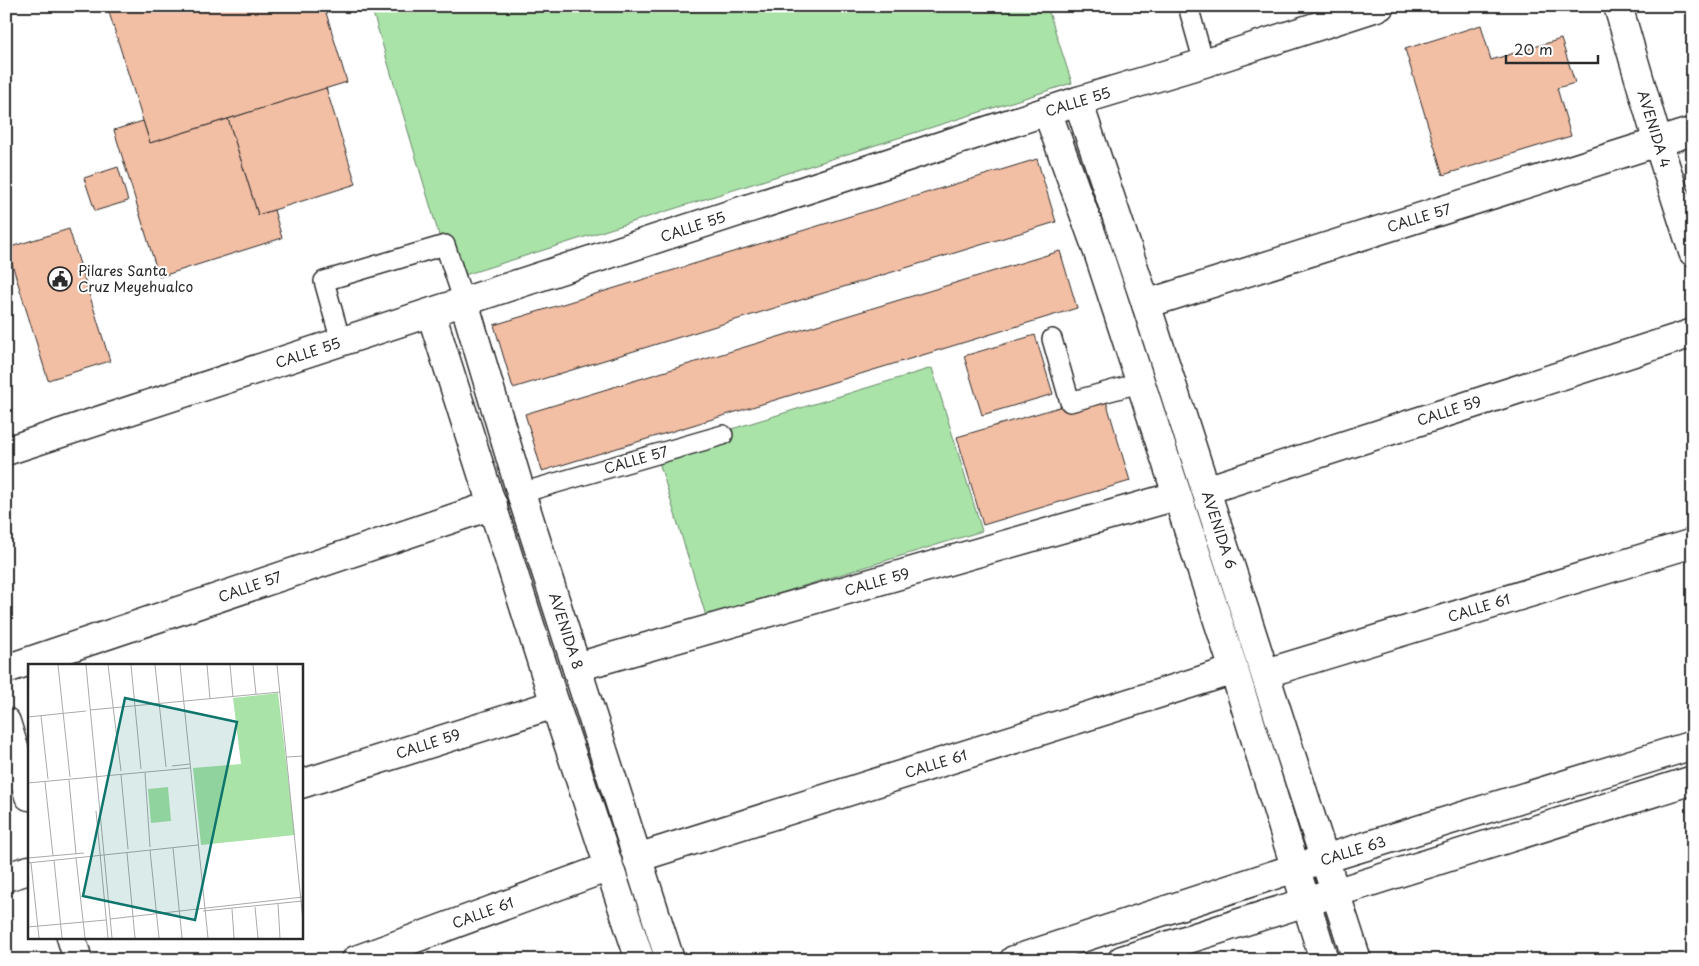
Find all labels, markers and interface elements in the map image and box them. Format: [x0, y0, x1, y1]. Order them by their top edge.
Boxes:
scale bar [1506, 32, 1599, 64]
text: 20 m [1514, 37, 1553, 60]
street label: CALLE 55 [1043, 82, 1113, 121]
street label: AVENIDA 4 [1633, 88, 1676, 170]
street label: CALLE 57 [1384, 198, 1454, 237]
street label: CALLE 55 [658, 206, 728, 247]
place label: Pilares Santa Cruz Meyehualco [78, 260, 193, 297]
public building icon: Pilares Santa Cruz Meyehualco [47, 266, 73, 292]
street label: CALLE 55 [273, 332, 343, 373]
street label: CALLE 59 [1414, 390, 1484, 431]
street label: CALLE 57 [601, 440, 671, 479]
street label: AVENIDA 6 [1197, 488, 1242, 572]
street label: CALLE 59 [842, 562, 912, 601]
street label: CALLE 57 [215, 566, 284, 607]
street label: CALLE 61 [1445, 588, 1513, 627]
street label: AVENIDA 8 [544, 590, 589, 672]
inset map [28, 664, 302, 938]
street label: CALLE 59 [393, 723, 463, 764]
street label: CALLE 61 [902, 744, 970, 783]
street label: CALLE 63 [1317, 831, 1388, 870]
street label: CALLE 61 [449, 892, 517, 933]

